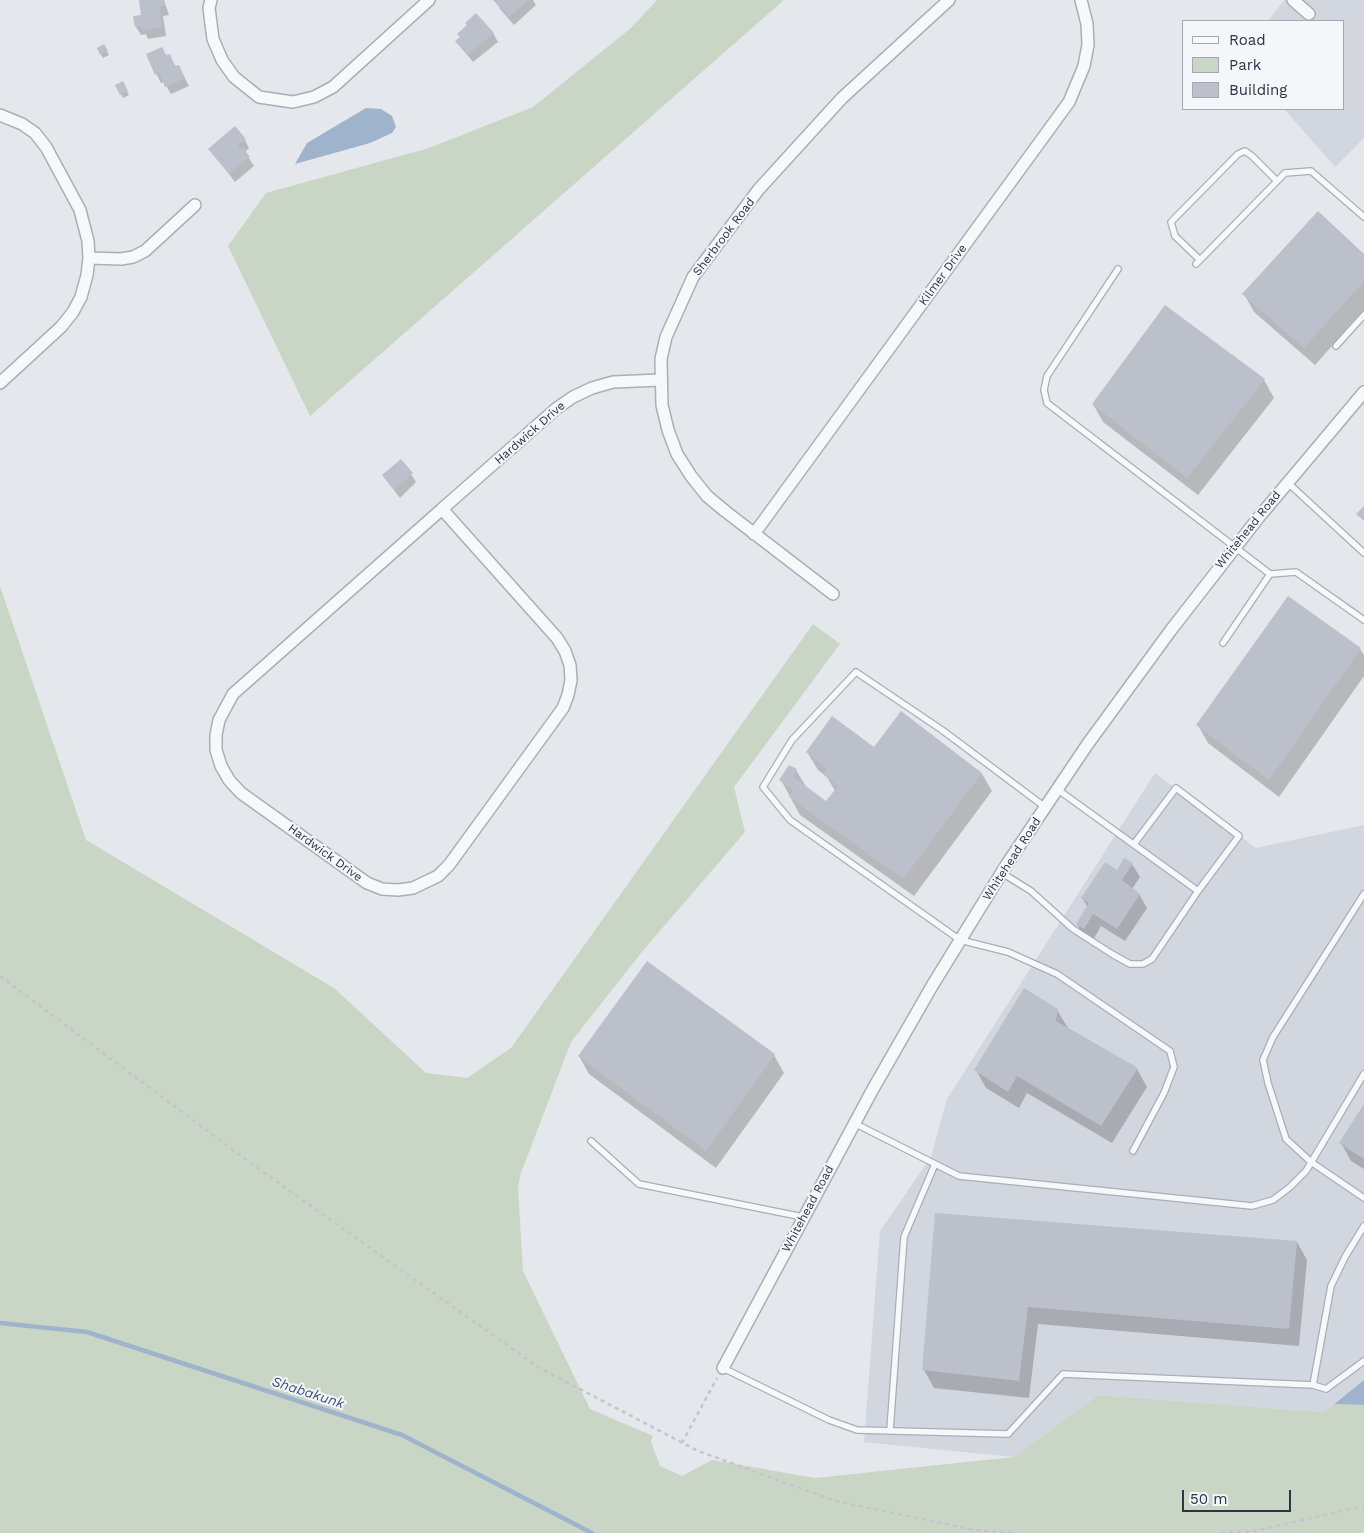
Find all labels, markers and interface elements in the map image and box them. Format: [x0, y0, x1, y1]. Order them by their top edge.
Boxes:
legend [1182, 20, 1344, 110]
text: Road [1229, 31, 1266, 49]
text: Park [1229, 56, 1261, 74]
text: Building [1229, 81, 1287, 99]
street label: Sherbrook Road [690, 195, 758, 279]
street label: Kilmer Drive [916, 242, 970, 308]
street label: Hardwick Drive [492, 399, 568, 467]
street label: Whitehead Road [1212, 488, 1284, 572]
street label: Whitehead Road [980, 815, 1044, 903]
street label: Hardwick Drive [285, 821, 365, 885]
street label: Whitehead Road [779, 1163, 837, 1255]
water label: Shabakunk [270, 1373, 346, 1413]
scale bar [1184, 1480, 1293, 1512]
text: 50 m [1190, 1490, 1227, 1508]

